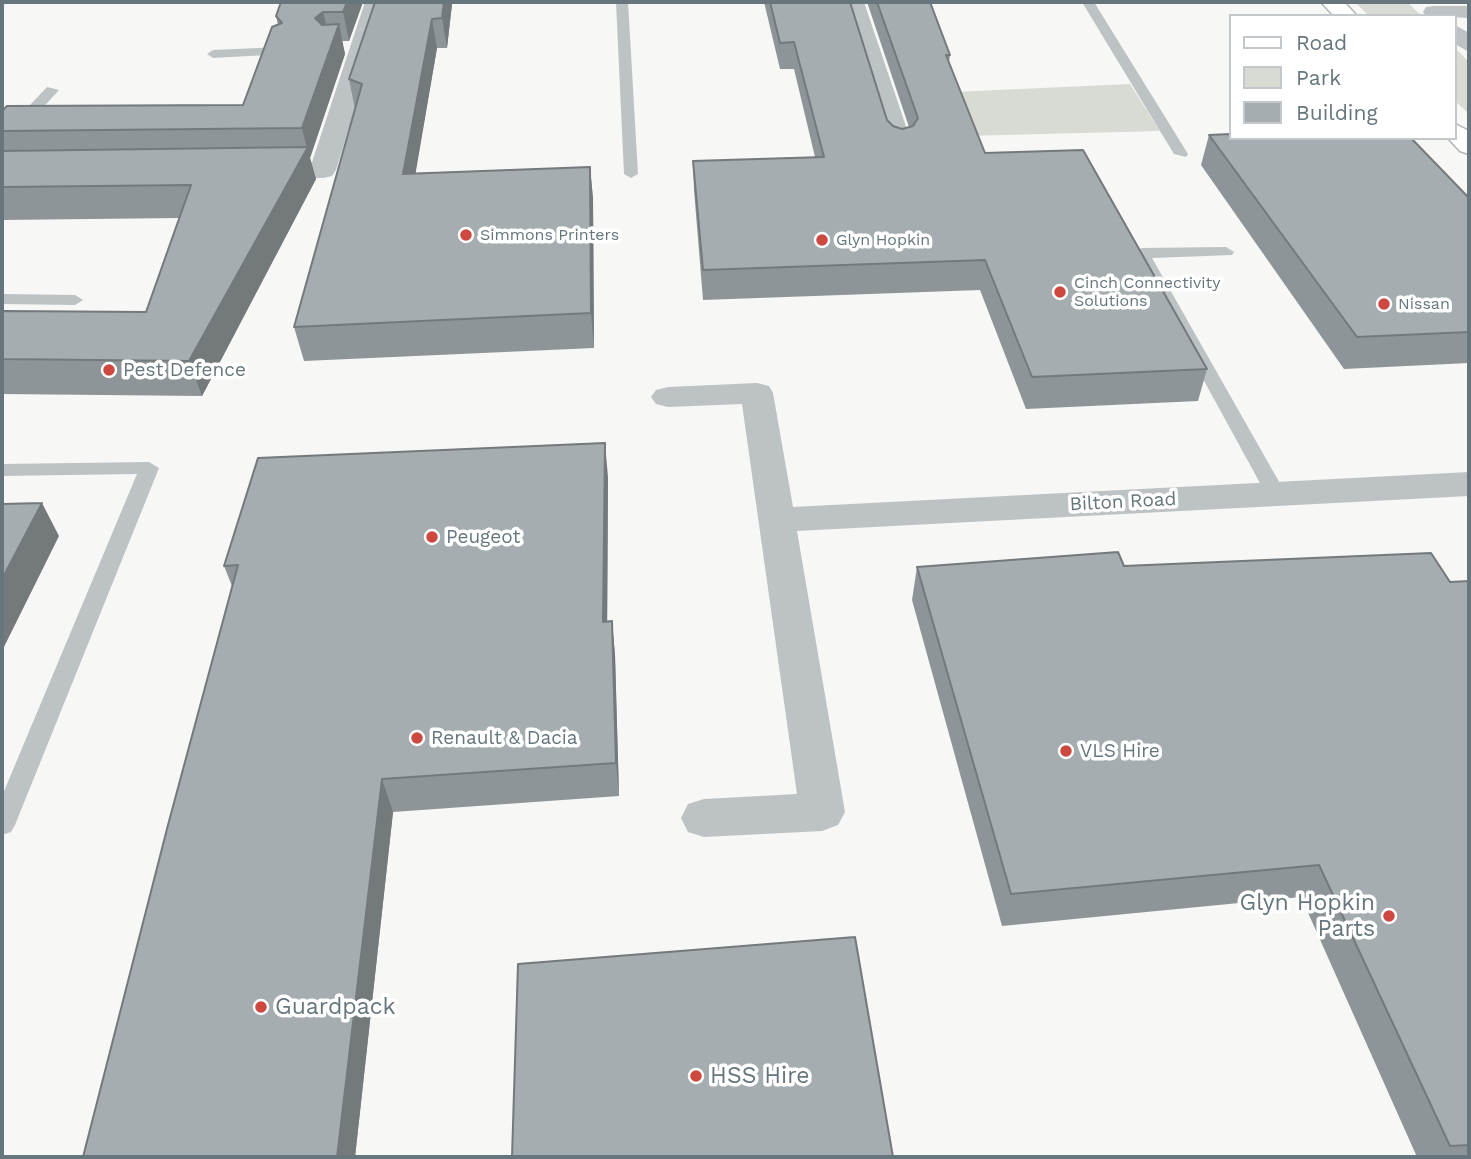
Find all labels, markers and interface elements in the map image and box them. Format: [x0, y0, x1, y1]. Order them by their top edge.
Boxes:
legend [1230, 14, 1457, 140]
text: Road [1296, 30, 1347, 55]
text: Park [1296, 65, 1341, 90]
text: Building [1296, 100, 1378, 125]
place label: Simmons Printers [480, 225, 619, 245]
marker: Simmons Printers [458, 227, 474, 243]
place label: Glyn Hopkin [836, 230, 930, 250]
marker: Glyn Hopkin [814, 232, 830, 248]
place label: Cinch Connectivity Solutions [1074, 273, 1221, 311]
marker: Cinch Connectivity Solutions [1052, 284, 1068, 300]
place label: Nissan [1398, 294, 1450, 314]
marker: Nissan [1376, 296, 1392, 312]
place label: Pest Defence [123, 359, 246, 381]
marker: Pest Defence [101, 362, 117, 378]
street label: Bilton Road [1069, 488, 1177, 516]
place label: Peugeot [446, 526, 520, 548]
marker: Peugeot [424, 529, 440, 545]
place label: Renault & Dacia [431, 727, 578, 749]
marker: Renault & Dacia [409, 730, 425, 746]
place label: VLS Hire [1080, 740, 1160, 762]
marker: VLS Hire [1058, 743, 1074, 759]
place label: Glyn Hopkin Parts [1240, 889, 1375, 943]
marker: Glyn Hopkin Parts [1381, 908, 1397, 924]
place label: Guardpack [275, 993, 396, 1021]
marker: Guardpack [253, 999, 269, 1015]
place label: HSS Hire [710, 1062, 809, 1090]
marker: HSS Hire [688, 1068, 704, 1084]

